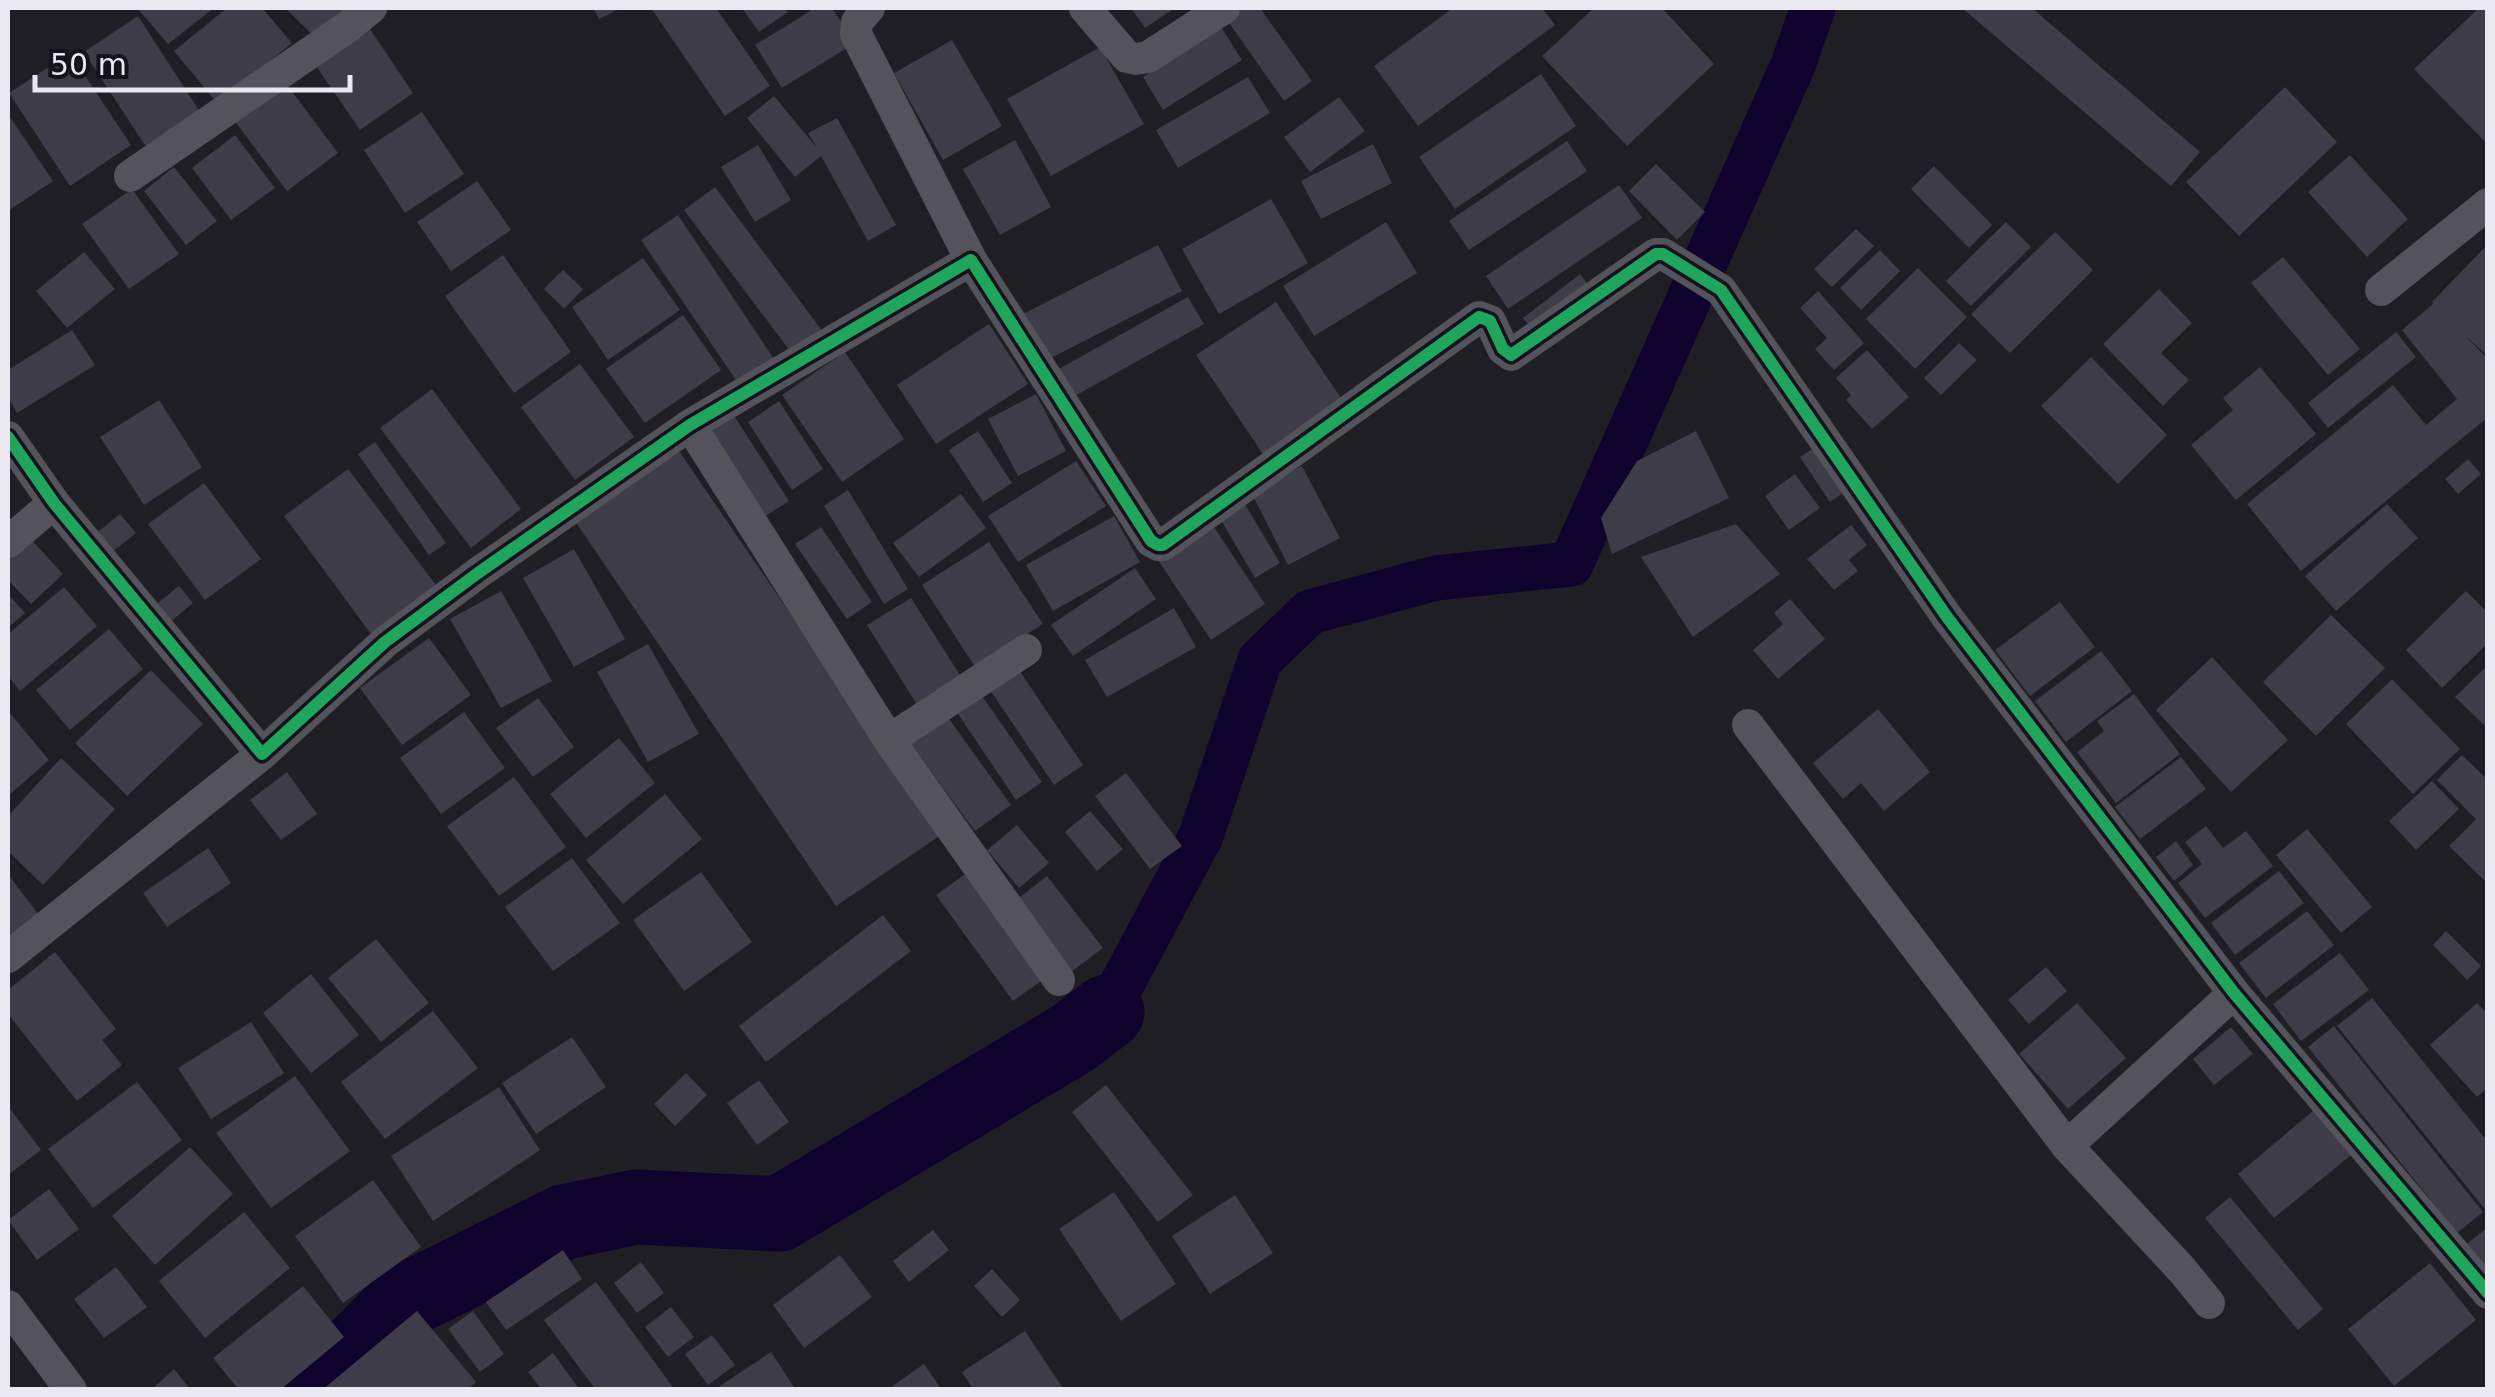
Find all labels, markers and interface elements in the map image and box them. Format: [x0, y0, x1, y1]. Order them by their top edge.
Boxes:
scale bar [35, 30, 350, 92]
text: 50 m [50, 47, 127, 82]

